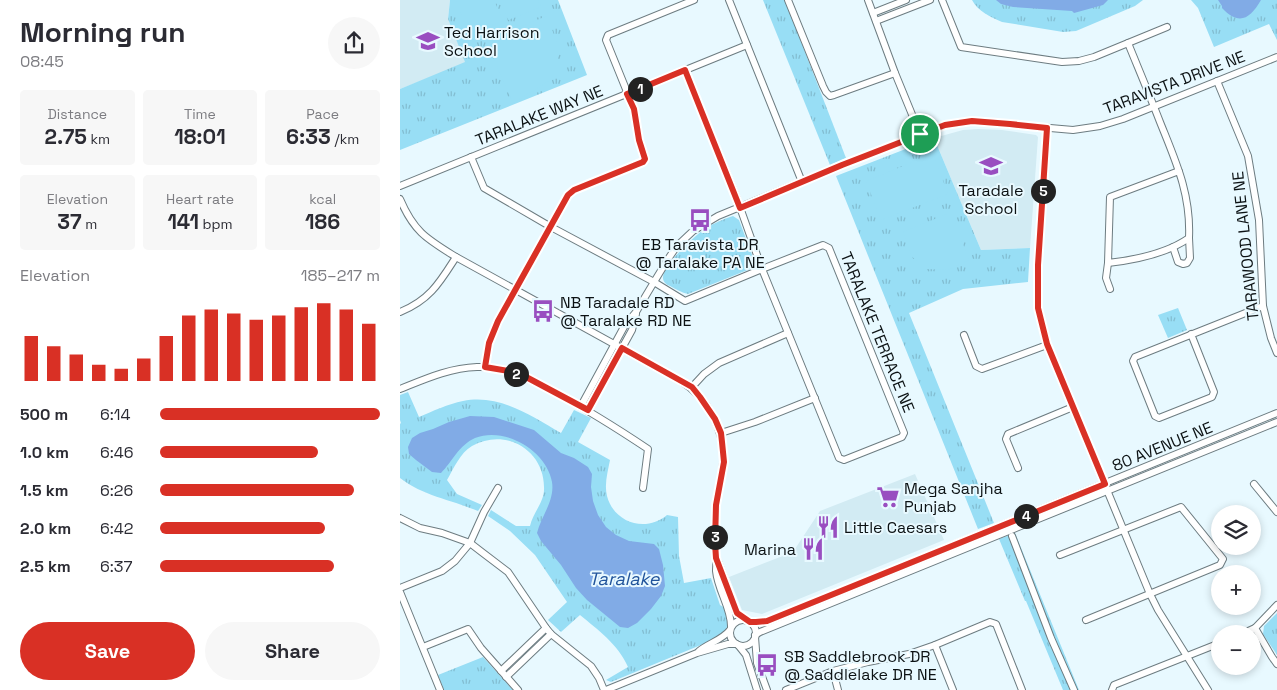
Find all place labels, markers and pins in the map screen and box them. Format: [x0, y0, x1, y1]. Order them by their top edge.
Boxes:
place label: Ted Harrison School [444, 22, 540, 61]
school or university icon: Ted Harrison School [415, 28, 441, 54]
pin: 1 [628, 76, 652, 102]
pin [899, 113, 941, 155]
school or university icon: Taradale School [978, 153, 1004, 179]
pin: 5 [1030, 178, 1056, 204]
place label: Taradale School [959, 180, 1023, 219]
bus stop icon: EB Taravista DR @ Taralake PA NE [687, 207, 713, 233]
place label: EB Taravista DR @ Taralake PA NE [635, 234, 765, 273]
place label: NB Taradale RD @ Taralake RD NE [560, 292, 692, 331]
bus stop icon: NB Taradale RD @ Taralake RD NE [530, 298, 556, 324]
pin: 2 [504, 362, 528, 386]
place label: Mega Sanjha Punjab [904, 478, 1003, 517]
supermarket icon: Mega Sanjha Punjab [875, 484, 901, 510]
pin: 4 [1014, 504, 1038, 528]
restaurant icon: Little Caesars [815, 514, 841, 540]
place label: Little Caesars [844, 517, 947, 538]
pin: 3 [702, 524, 728, 550]
restaurant icon: Marina [800, 536, 826, 562]
place label: Marina [744, 539, 796, 560]
place label: SB Saddlebrook DR @ Saddlelake DR NE [784, 646, 937, 685]
bus stop icon: SB Saddlebrook DR @ Saddlelake DR NE [754, 652, 780, 678]

